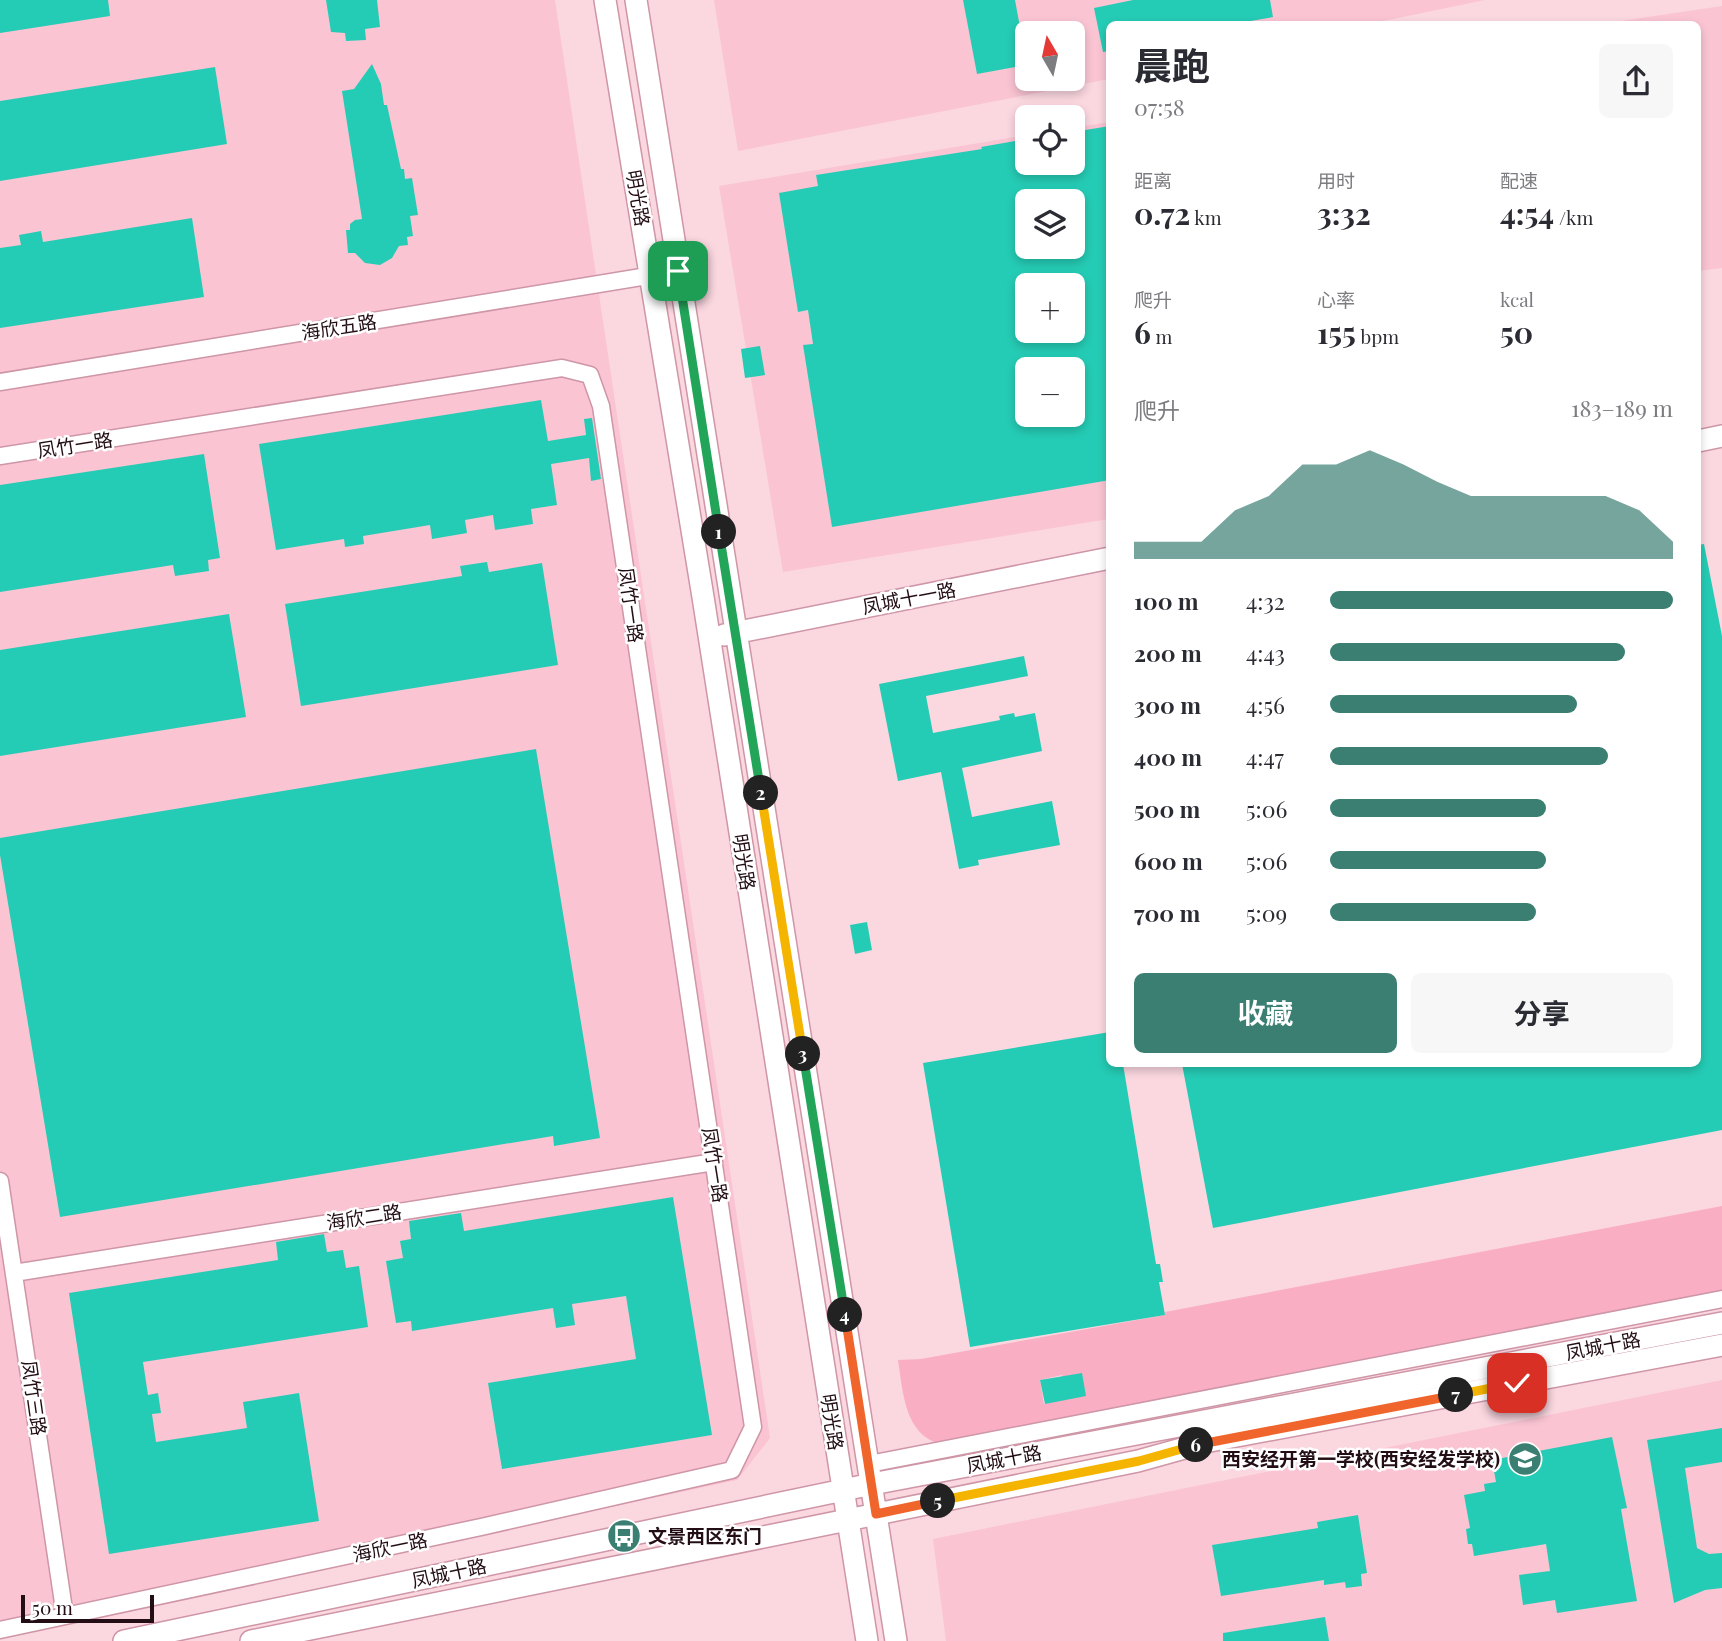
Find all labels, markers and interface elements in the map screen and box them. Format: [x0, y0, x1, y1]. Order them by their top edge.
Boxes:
north arrow [1015, 21, 1085, 91]
map controls [1015, 21, 1085, 427]
text: 晨跑 [1134, 39, 1210, 90]
button: share [1599, 44, 1673, 118]
text: 07:58 [1134, 91, 1185, 122]
button: locate [1015, 105, 1085, 175]
street label: 明光路 [621, 167, 657, 228]
text: 距离 [1134, 167, 1172, 193]
text: 用时 [1317, 167, 1355, 193]
text: 配速 [1500, 167, 1538, 193]
button: layers [1015, 189, 1085, 259]
text: 0.72 [1134, 193, 1190, 233]
text: 3:32 [1317, 193, 1371, 233]
text: 4:54 [1500, 193, 1554, 233]
text: km [1190, 204, 1222, 230]
text: /km [1554, 204, 1593, 230]
pin [648, 241, 708, 301]
icon: arrive [659, 252, 697, 290]
button: + [1015, 273, 1085, 343]
text: 爬升 [1134, 286, 1172, 312]
text: 心率 [1317, 286, 1355, 312]
text: kcal [1500, 286, 1534, 312]
street label: 海欣五路 [299, 307, 378, 345]
text: 6 [1134, 312, 1151, 352]
text: 155 [1317, 312, 1356, 352]
text: 50 [1500, 312, 1533, 352]
text: m [1151, 323, 1172, 349]
text: bpm [1356, 323, 1399, 349]
button: − [1015, 357, 1085, 427]
text: 183–189 m [1571, 392, 1673, 423]
text: 爬升 [1134, 394, 1180, 425]
street label: 凤竹一路 [35, 425, 114, 463]
pin: 1 [702, 514, 736, 550]
text: 1 [715, 518, 722, 544]
street label: 凤竹一路 [614, 565, 650, 644]
street label: 凤城十一路 [860, 575, 958, 619]
text: 100 m [1134, 585, 1199, 616]
text: 4:32 [1246, 585, 1285, 616]
text: 200 m [1134, 637, 1202, 668]
text: 4:43 [1246, 637, 1285, 668]
text: 300 m [1134, 689, 1201, 720]
text: 4:56 [1246, 689, 1285, 720]
text: 400 m [1134, 741, 1202, 772]
text: 4:47 [1246, 741, 1284, 772]
pin: 2 [744, 776, 778, 810]
text: 2 [756, 779, 765, 805]
text: 500 m [1134, 793, 1200, 824]
text: 5:06 [1246, 793, 1287, 824]
street label: 明光路 [728, 832, 762, 892]
text: 600 m [1134, 845, 1203, 876]
text: 5:06 [1246, 845, 1287, 876]
text: 700 m [1134, 897, 1200, 928]
text: 5:09 [1246, 897, 1287, 928]
button: 收藏 [1134, 973, 1397, 1053]
button: 分享 [1411, 973, 1673, 1053]
pin: 3 [786, 1036, 820, 1072]
text: 3 [798, 1040, 807, 1066]
street label: 凤竹一路 [697, 1125, 735, 1204]
street label: 海欣二路 [324, 1197, 403, 1235]
pin: 4 [828, 1298, 862, 1332]
text: 4 [839, 1301, 850, 1327]
street label: 凤城十路 [1563, 1325, 1643, 1365]
pin [1487, 1353, 1547, 1413]
street label: 凤竹三路 [17, 1358, 53, 1437]
icon: check [1498, 1364, 1536, 1402]
pin: 7 [1438, 1378, 1474, 1412]
text: 7 [1451, 1381, 1460, 1407]
street label: 明光路 [816, 1392, 850, 1452]
pin: 6 [1178, 1428, 1214, 1462]
text: 6 [1190, 1431, 1201, 1457]
street label: 凤城十路 [964, 1438, 1044, 1478]
school or university icon: 西安经开第一学校(西安经发学校) [1506, 1440, 1544, 1478]
place label: 西安经开第一学校(西安经发学校) [1222, 1445, 1500, 1471]
pin: 5 [920, 1484, 956, 1518]
text: 5 [933, 1487, 942, 1513]
bus stop icon: 文景西区东门 [605, 1517, 643, 1555]
place label: 文景西区东门 [648, 1522, 762, 1548]
street label: 海欣一路 [350, 1525, 430, 1567]
street label: 凤城十路 [409, 1551, 489, 1593]
scale bar [21, 1592, 154, 1624]
text: 50 m [32, 1594, 73, 1620]

